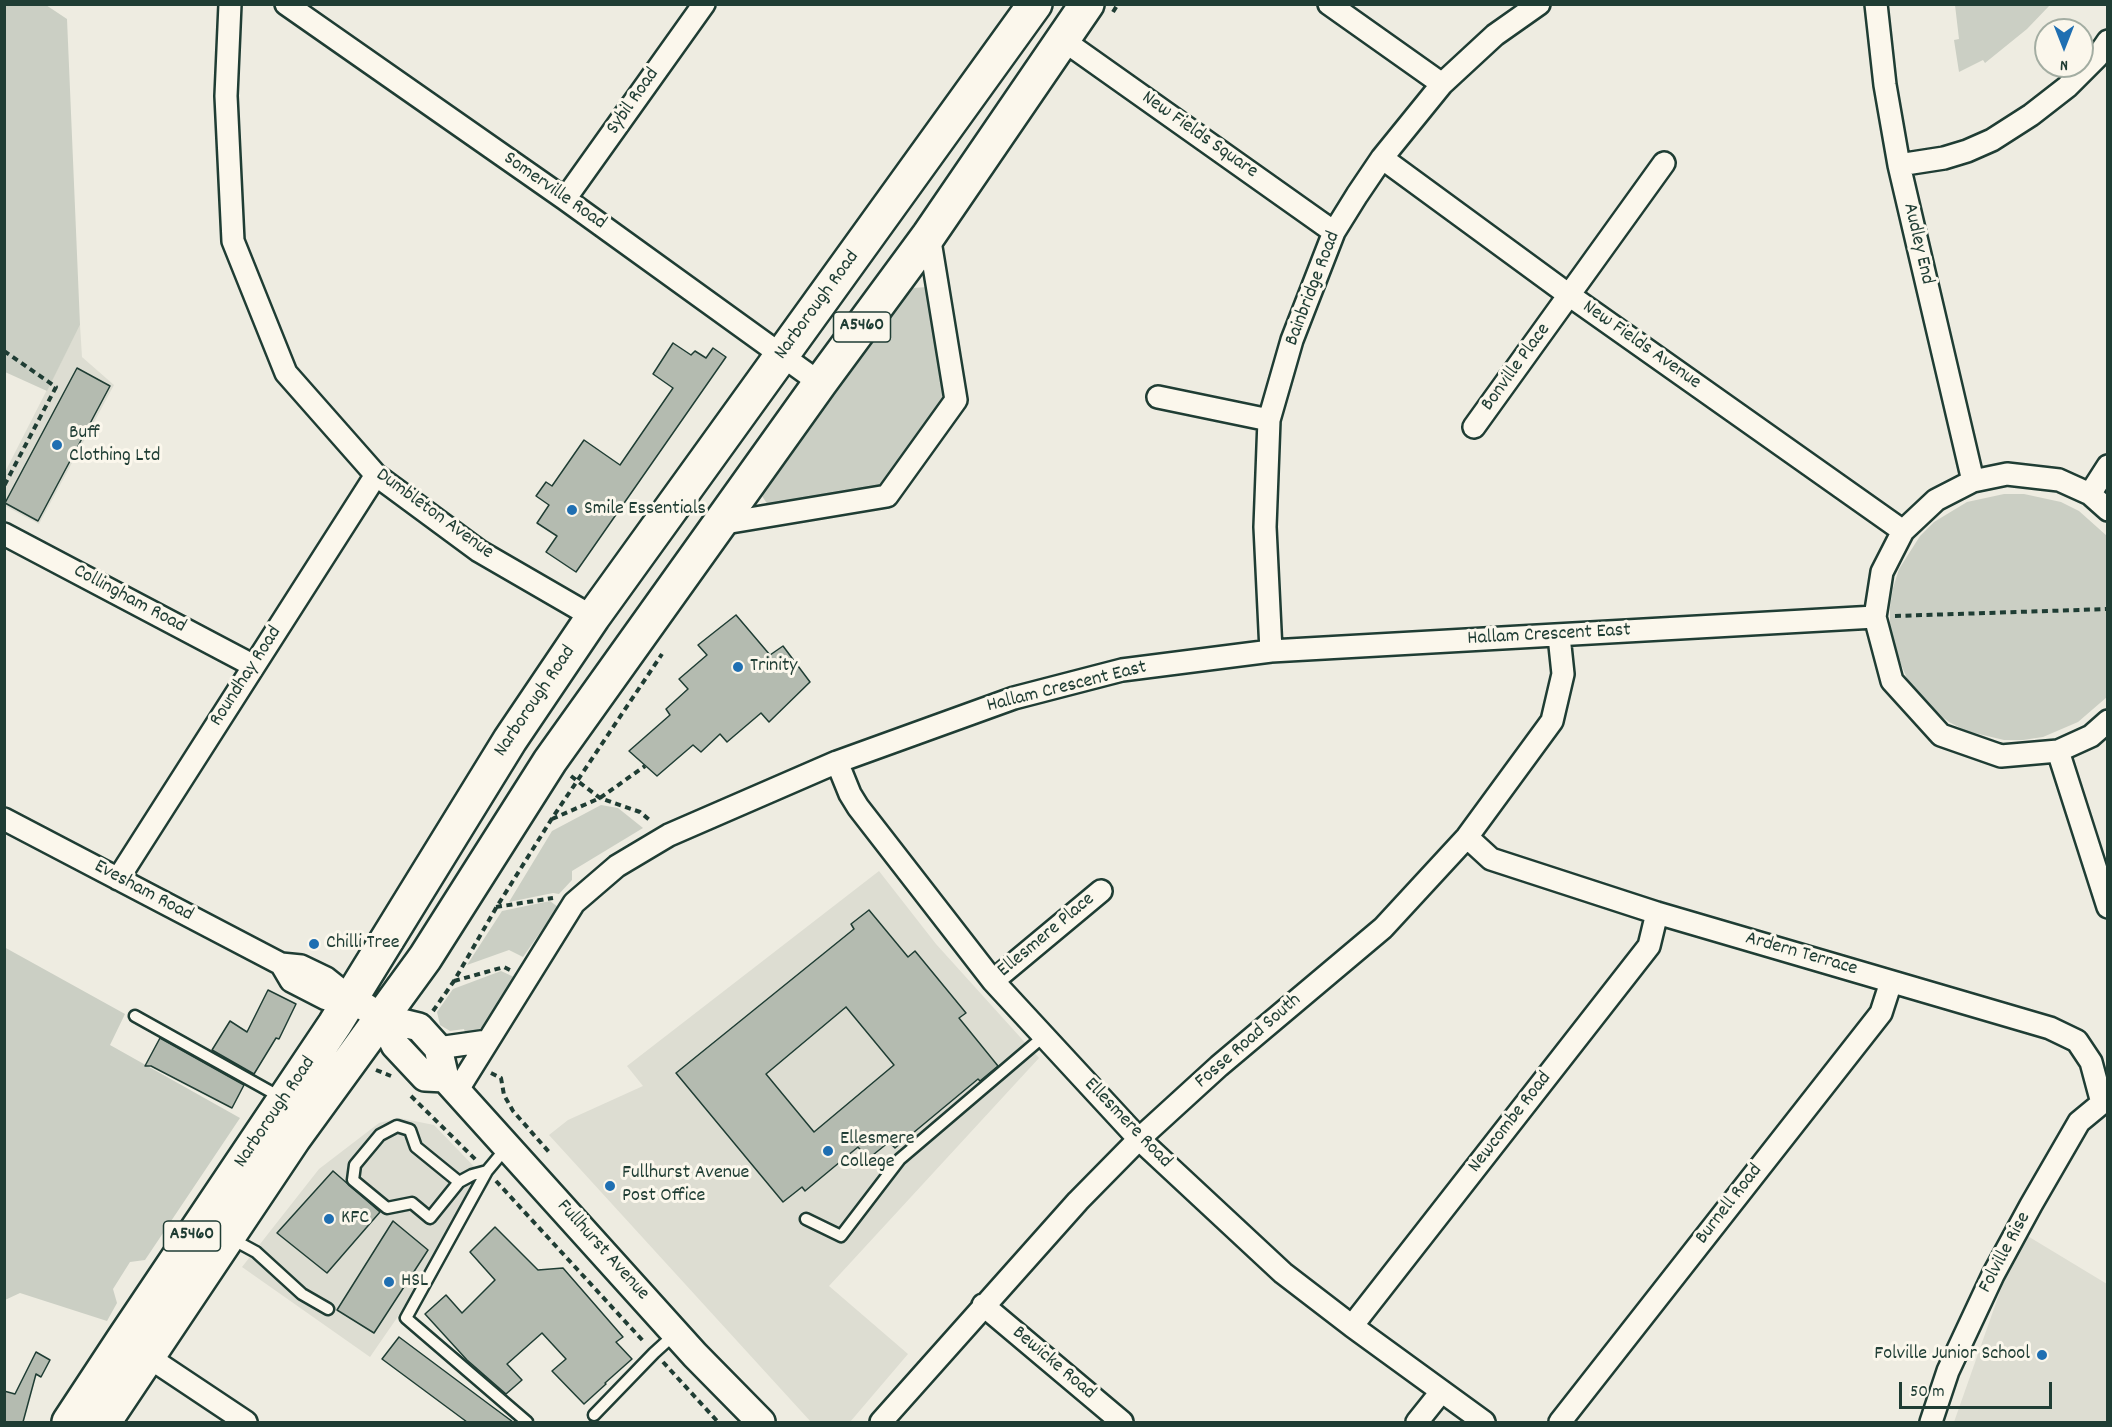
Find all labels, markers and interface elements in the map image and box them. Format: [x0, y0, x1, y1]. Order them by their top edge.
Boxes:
north arrow [2034, 18, 2094, 78]
text: N [2060, 53, 2068, 76]
street label: Sybil Road [602, 64, 666, 140]
street label: New Fields Square [1136, 87, 1262, 185]
street label: Somerville Road [498, 148, 610, 236]
street label: Audley End [1896, 201, 1938, 287]
street label: Bainbridge Road [1281, 228, 1347, 350]
street label: Narborough Road [770, 247, 866, 365]
street label: New Fields Avenue [1577, 296, 1705, 396]
road number: A5460 [834, 312, 890, 342]
street label: Bonville Place [1477, 319, 1557, 417]
place label: Buff Clothing Ltd [69, 422, 160, 469]
marker: Buff Clothing Ltd [50, 438, 64, 452]
street label: Dumbleton Avenue [370, 464, 498, 566]
place label: Smile Essentials [584, 498, 706, 522]
marker: Smile Essentials [565, 503, 579, 517]
street label: Collingham Road [69, 560, 189, 640]
street label: Hallam Crescent East [1467, 620, 1631, 652]
street label: Roundhay Road [206, 622, 288, 732]
street label: Narborough Road [490, 642, 582, 762]
place label: Trinity [750, 655, 797, 679]
street label: Hallam Crescent East [985, 657, 1149, 719]
marker: Trinity [731, 660, 745, 674]
street label: Evesham Road [89, 856, 197, 928]
street label: Ellesmere Place [994, 888, 1100, 984]
street label: Ardern Terrace [1742, 928, 1860, 982]
place label: Chilli Tree [326, 932, 399, 956]
marker: Chilli Tree [307, 937, 321, 951]
street label: Fosse Road South [1191, 989, 1307, 1095]
street label: Narborough Road [230, 1053, 322, 1173]
street label: Newcombe Road [1464, 1068, 1558, 1178]
street label: Ellesmere Road [1078, 1074, 1176, 1174]
place label: Ellesmere College [840, 1128, 915, 1175]
marker: Ellesmere College [821, 1144, 835, 1158]
street label: Burnell Road [1691, 1160, 1769, 1250]
place label: Fullhurst Avenue Post Office [622, 1162, 749, 1209]
marker: Fullhurst Avenue Post Office [603, 1179, 617, 1193]
street label: Fullhurst Avenue [550, 1196, 654, 1306]
place label: KFC [341, 1207, 369, 1231]
street label: Folville Rise [1975, 1208, 2037, 1298]
marker: KFC [322, 1212, 336, 1226]
road number: A5460 [164, 1221, 220, 1251]
place label: HSL [401, 1270, 428, 1294]
marker: HSL [382, 1275, 396, 1289]
street label: Bewicke Road [1006, 1322, 1100, 1406]
place label: Folville Junior School [1874, 1343, 2030, 1367]
marker: Folville Junior School [2035, 1348, 2049, 1362]
scale bar [1902, 1370, 2055, 1408]
text: 50 m [1910, 1380, 1945, 1405]

